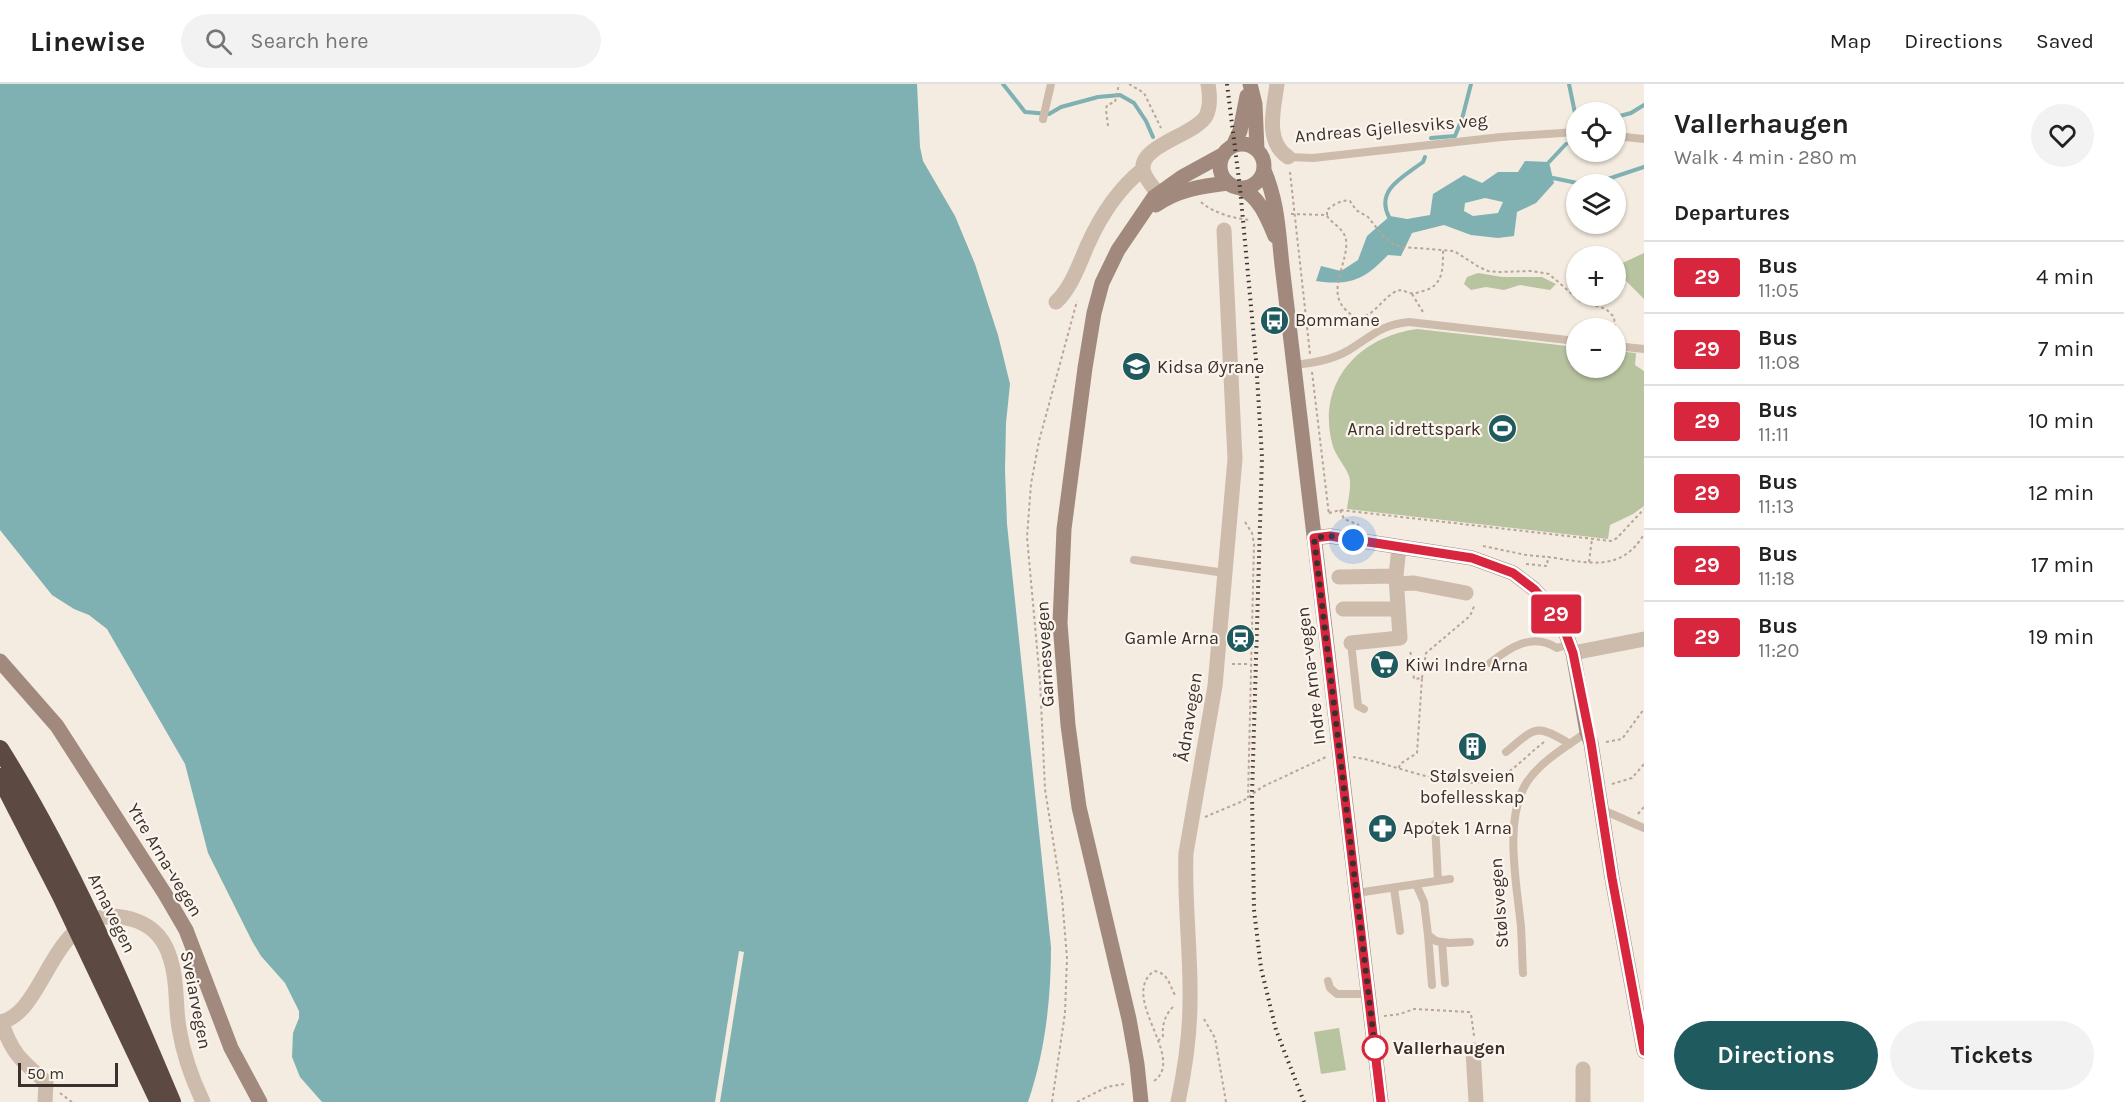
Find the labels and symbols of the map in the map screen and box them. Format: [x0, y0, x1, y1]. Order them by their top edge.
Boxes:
street label: Andreas Gjellesviks veg [1294, 109, 1488, 147]
bus stop icon: Bommane [1258, 304, 1290, 336]
place label: Bommane [1295, 309, 1380, 331]
school or university icon: Kidsa Øyrane [1120, 351, 1152, 383]
place label: Kidsa Øyrane [1157, 356, 1264, 378]
sports icon: Arna idrettspark [1486, 413, 1518, 445]
place label: Arna idrettspark [1347, 418, 1481, 440]
your location [1338, 525, 1368, 555]
line badge: 29 [1529, 594, 1583, 634]
street label: Garnesvegen [1031, 600, 1059, 708]
street label: Indre Arna-vegen [1292, 606, 1330, 746]
station icon: Gamle Arna [1224, 622, 1256, 654]
place label: Gamle Arna [1124, 627, 1219, 649]
supermarket icon: Kiwi Indre Arna [1368, 649, 1400, 681]
place label: Kiwi Indre Arna [1405, 654, 1528, 676]
street label: Ådnavegen [1171, 671, 1207, 763]
building icon: Stølsveien bofellesskap [1456, 731, 1488, 763]
place label: Stølsveien bofellesskap [1420, 765, 1524, 808]
street label: Ytre Arna-vegen [122, 799, 208, 921]
pharmacy icon: Apotek 1 Arna [1366, 812, 1398, 844]
place label: Apotek 1 Arna [1403, 817, 1512, 839]
street label: Stølsvegen [1485, 857, 1513, 949]
street label: Arnavegen [83, 869, 141, 957]
street label: Sveiarvegen [176, 949, 216, 1051]
marker: Vallerhaugen [1362, 1035, 1388, 1061]
place label: Vallerhaugen [1393, 1037, 1505, 1059]
scale bar [18, 1060, 118, 1088]

